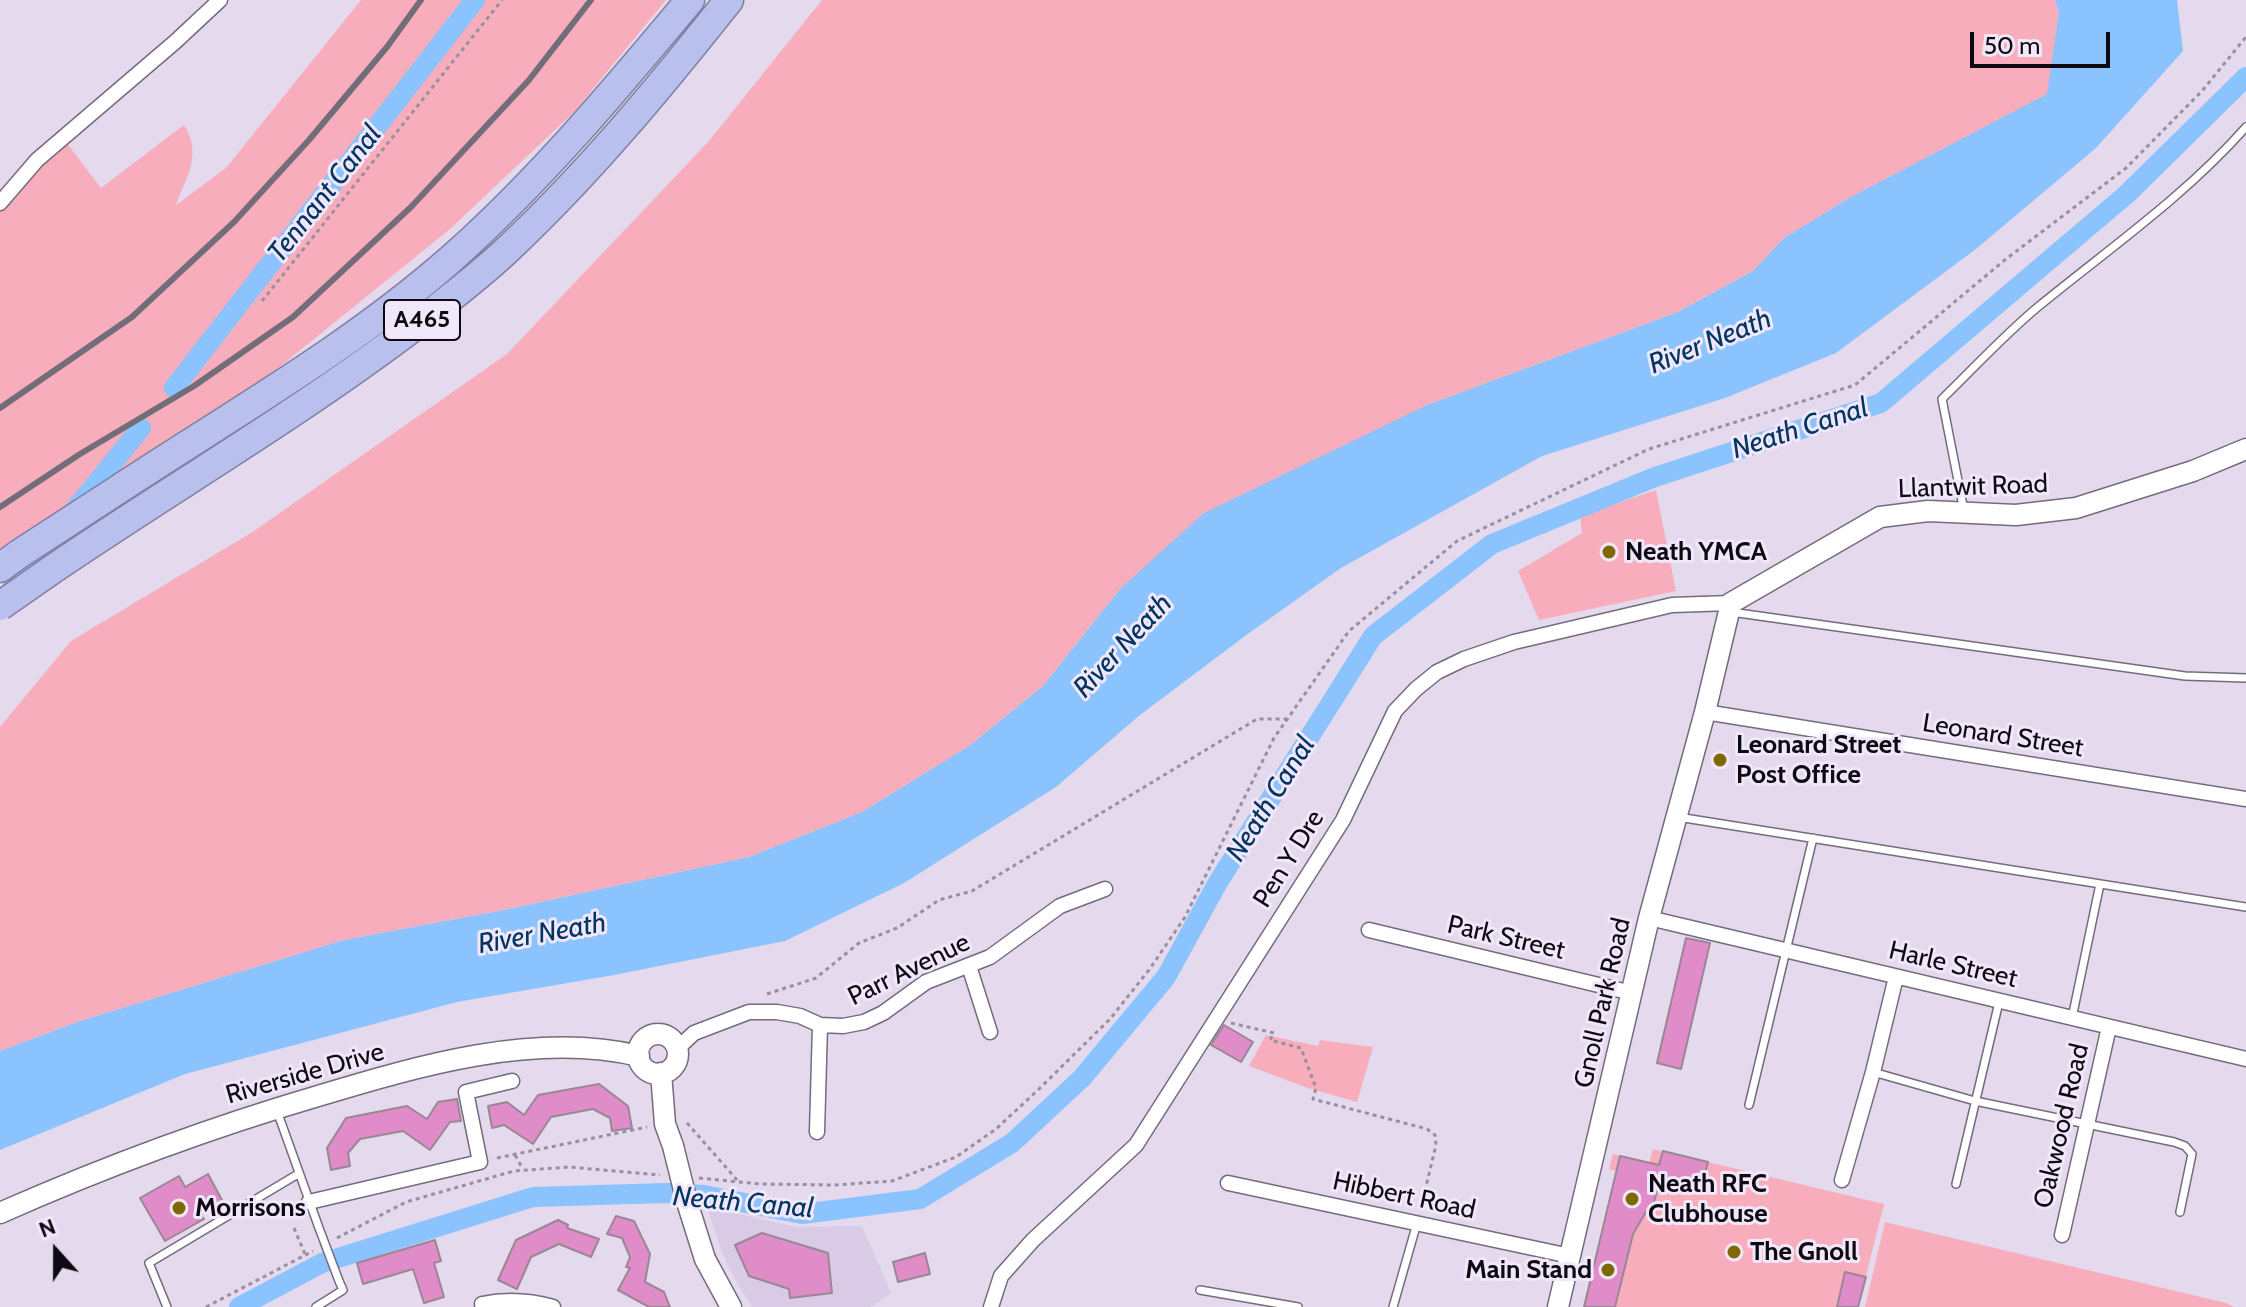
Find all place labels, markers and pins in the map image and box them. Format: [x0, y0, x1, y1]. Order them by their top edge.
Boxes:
place label: Neath YMCA [1625, 536, 1767, 568]
marker: Neath YMCA [1600, 543, 1618, 561]
place label: Leonard Street Post Office [1736, 729, 1901, 790]
marker: Leonard Street Post Office [1711, 751, 1729, 769]
place label: Neath RFC Clubhouse [1648, 1168, 1768, 1230]
marker: Neath RFC Clubhouse [1623, 1190, 1641, 1208]
place label: Morrisons [195, 1192, 306, 1224]
marker: Morrisons [170, 1199, 188, 1217]
place label: The Gnoll [1750, 1236, 1858, 1268]
marker: The Gnoll [1725, 1243, 1743, 1261]
place label: Main Stand [1465, 1254, 1592, 1286]
marker: Main Stand [1599, 1261, 1617, 1279]

